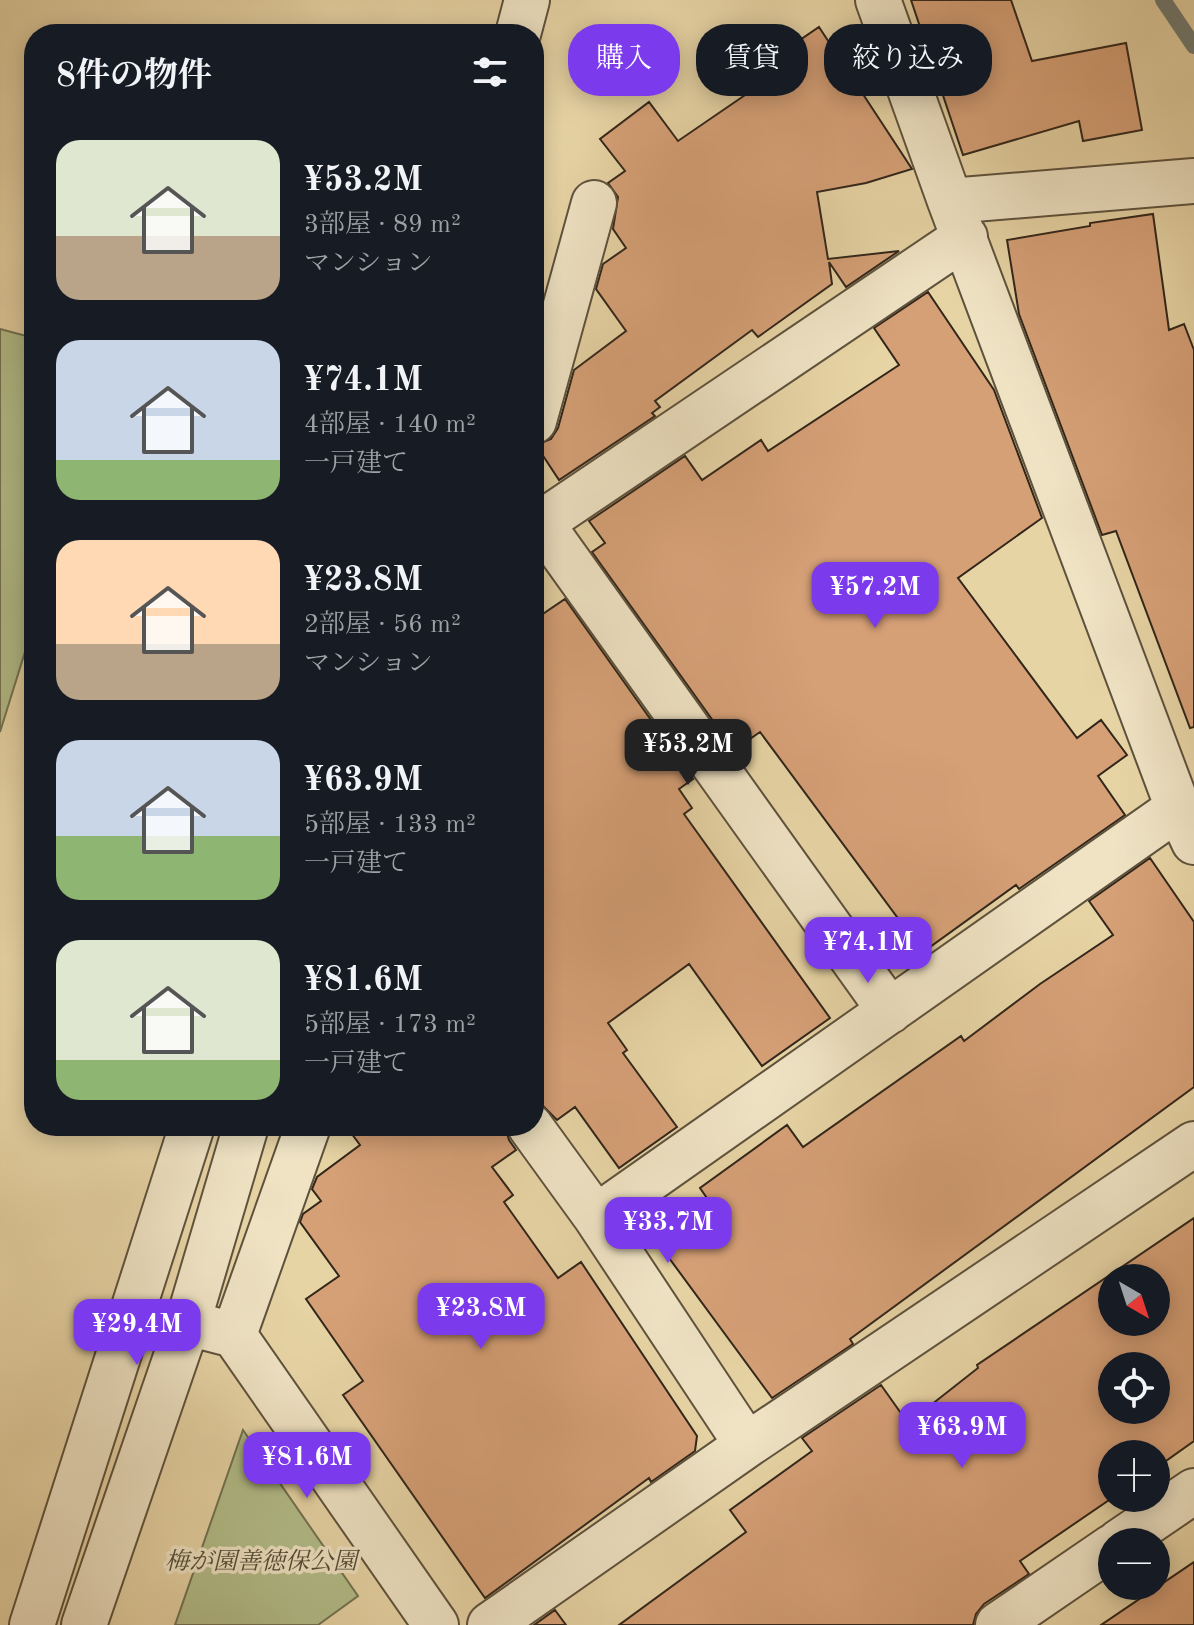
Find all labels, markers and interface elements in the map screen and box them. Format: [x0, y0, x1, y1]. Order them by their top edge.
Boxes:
chip: 購入 [568, 24, 680, 96]
chip: 賃貸 [696, 24, 808, 96]
chip: 絞り込み [824, 24, 992, 96]
icon: filters [468, 50, 512, 94]
text: 8件の物件 [56, 60, 212, 94]
text: ¥53.2M [304, 164, 423, 198]
icon: home [120, 172, 216, 268]
text: 3部屋 · 89 m² [304, 212, 461, 238]
text: マンション [304, 251, 433, 277]
text: ¥74.1M [304, 364, 423, 398]
icon: home [120, 372, 216, 468]
text: 4部屋 · 140 m² [304, 412, 476, 438]
text: 一戸建て [304, 451, 408, 477]
pin: ¥57.2M [810, 562, 940, 630]
text: ¥23.8M [304, 564, 423, 598]
icon: home [120, 572, 216, 668]
text: ¥57.2M [830, 575, 920, 601]
text: 2部屋 · 56 m² [304, 612, 461, 638]
text: マンション [304, 651, 433, 677]
pin: ¥53.2M [623, 719, 753, 787]
text: ¥53.2M [643, 732, 733, 758]
text: ¥63.9M [304, 764, 423, 798]
icon: home [120, 772, 216, 868]
text: 5部屋 · 133 m² [304, 812, 476, 838]
text: 一戸建て [304, 851, 408, 877]
pin: ¥74.1M [803, 917, 933, 985]
text: ¥74.1M [823, 930, 913, 956]
text: ¥81.6M [304, 964, 423, 998]
icon: home [120, 972, 216, 1068]
text: 5部屋 · 173 m² [304, 1012, 476, 1038]
text: 一戸建て [304, 1051, 408, 1077]
pin: ¥33.7M [603, 1197, 733, 1265]
text: ¥33.7M [623, 1210, 713, 1236]
north arrow [1098, 1264, 1170, 1336]
map controls [1098, 1264, 1170, 1600]
pin: ¥23.8M [416, 1283, 546, 1351]
text: ¥23.8M [436, 1296, 526, 1322]
pin: ¥29.4M [72, 1299, 202, 1367]
text: ¥29.4M [92, 1312, 182, 1338]
button: locate [1098, 1352, 1170, 1424]
pin: ¥63.9M [897, 1402, 1027, 1470]
text: ¥63.9M [917, 1415, 1007, 1441]
pin: ¥81.6M [242, 1432, 372, 1500]
button: + [1098, 1440, 1170, 1512]
text: ¥81.6M [262, 1445, 352, 1471]
button: − [1098, 1528, 1170, 1600]
park label: 梅が園善徳保公園 [165, 1548, 361, 1575]

